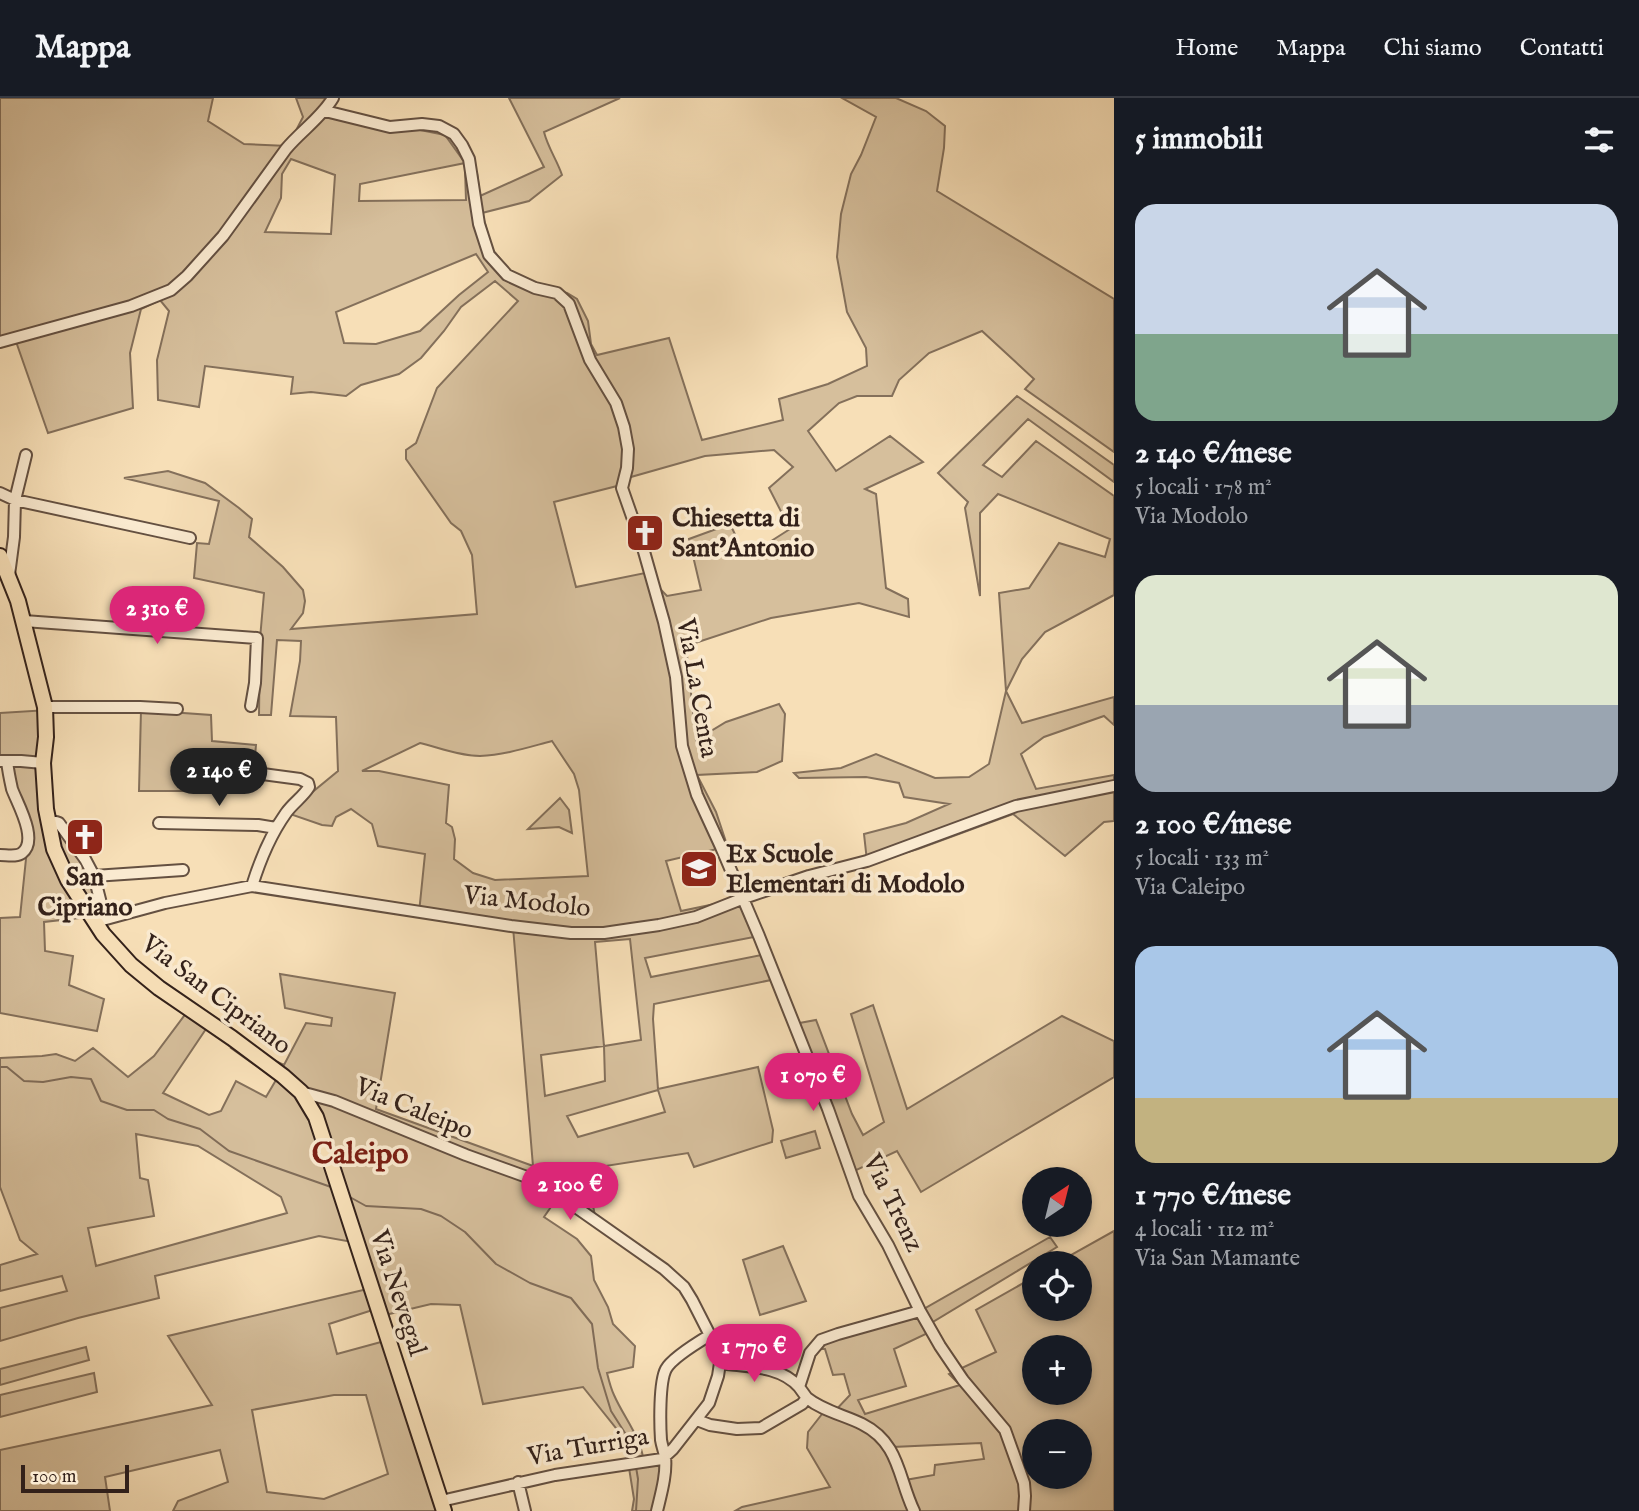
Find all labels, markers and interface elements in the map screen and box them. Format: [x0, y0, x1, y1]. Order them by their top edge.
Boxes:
text: Mappa [35, 27, 130, 69]
text: Home [1176, 33, 1238, 64]
text: Mappa [1276, 33, 1346, 64]
text: Chi siamo [1384, 33, 1482, 64]
text: Contatti [1520, 33, 1604, 64]
text: 5 immobili [1135, 121, 1263, 159]
icon: filters [1580, 121, 1618, 159]
icon: home [1314, 250, 1440, 376]
text: 2 140 €/mese [1135, 435, 1292, 473]
text: 5 locali · 178 m² [1135, 473, 1272, 502]
place label: Chiesetta di Sant'Antonio [672, 502, 814, 565]
text: Via Modolo [1135, 502, 1248, 531]
church icon: Chiesetta di Sant'Antonio [624, 512, 666, 554]
pin: 2 310 € [92, 587, 222, 646]
text: 2 310 € [126, 594, 188, 623]
street label: Via La Centa [668, 615, 726, 761]
icon: home [1314, 621, 1440, 747]
pin: 2 140 € [154, 748, 284, 808]
text: 2 140 € [186, 756, 252, 785]
text: 2 100 €/mese [1135, 806, 1292, 844]
church icon: San Cipriano [64, 816, 106, 858]
place label: Ex Scuole Elementari di Modolo [726, 838, 964, 901]
text: 5 locali · 133 m² [1135, 844, 1269, 873]
school or university icon: Ex Scuole Elementari di Modolo [678, 848, 720, 890]
place label: San Cipriano [38, 861, 132, 924]
text: Via Caleipo [1135, 873, 1245, 902]
street label: Via Modolo [461, 879, 592, 925]
street label: Via San Cipriano [133, 927, 298, 1062]
icon: home [1314, 992, 1440, 1118]
pin: 1 070 € [748, 1054, 878, 1113]
text: 1 070 € [780, 1061, 846, 1090]
street label: Via Caleipo [349, 1070, 478, 1148]
district label: Caleipo [312, 1136, 408, 1174]
street label: Via Trenz [855, 1148, 931, 1258]
pin: 2 100 € [505, 1162, 635, 1222]
north arrow [1022, 1167, 1092, 1237]
map controls [1022, 1167, 1092, 1489]
text: 2 100 € [537, 1170, 603, 1199]
text: 1 770 €/mese [1135, 1177, 1291, 1215]
text: 4 locali · 112 m² [1135, 1215, 1274, 1244]
street label: Via Nevegal [362, 1225, 434, 1361]
text: Via San Mamante [1135, 1244, 1300, 1273]
button: locate [1022, 1251, 1092, 1321]
pin: 1 770 € [689, 1324, 819, 1384]
text: 1 770 € [722, 1332, 786, 1361]
button: + [1022, 1335, 1092, 1405]
button: − [1022, 1419, 1092, 1489]
street label: Via Turriga [524, 1420, 652, 1474]
scale bar [21, 1462, 130, 1494]
text: 100 m [32, 1465, 76, 1489]

